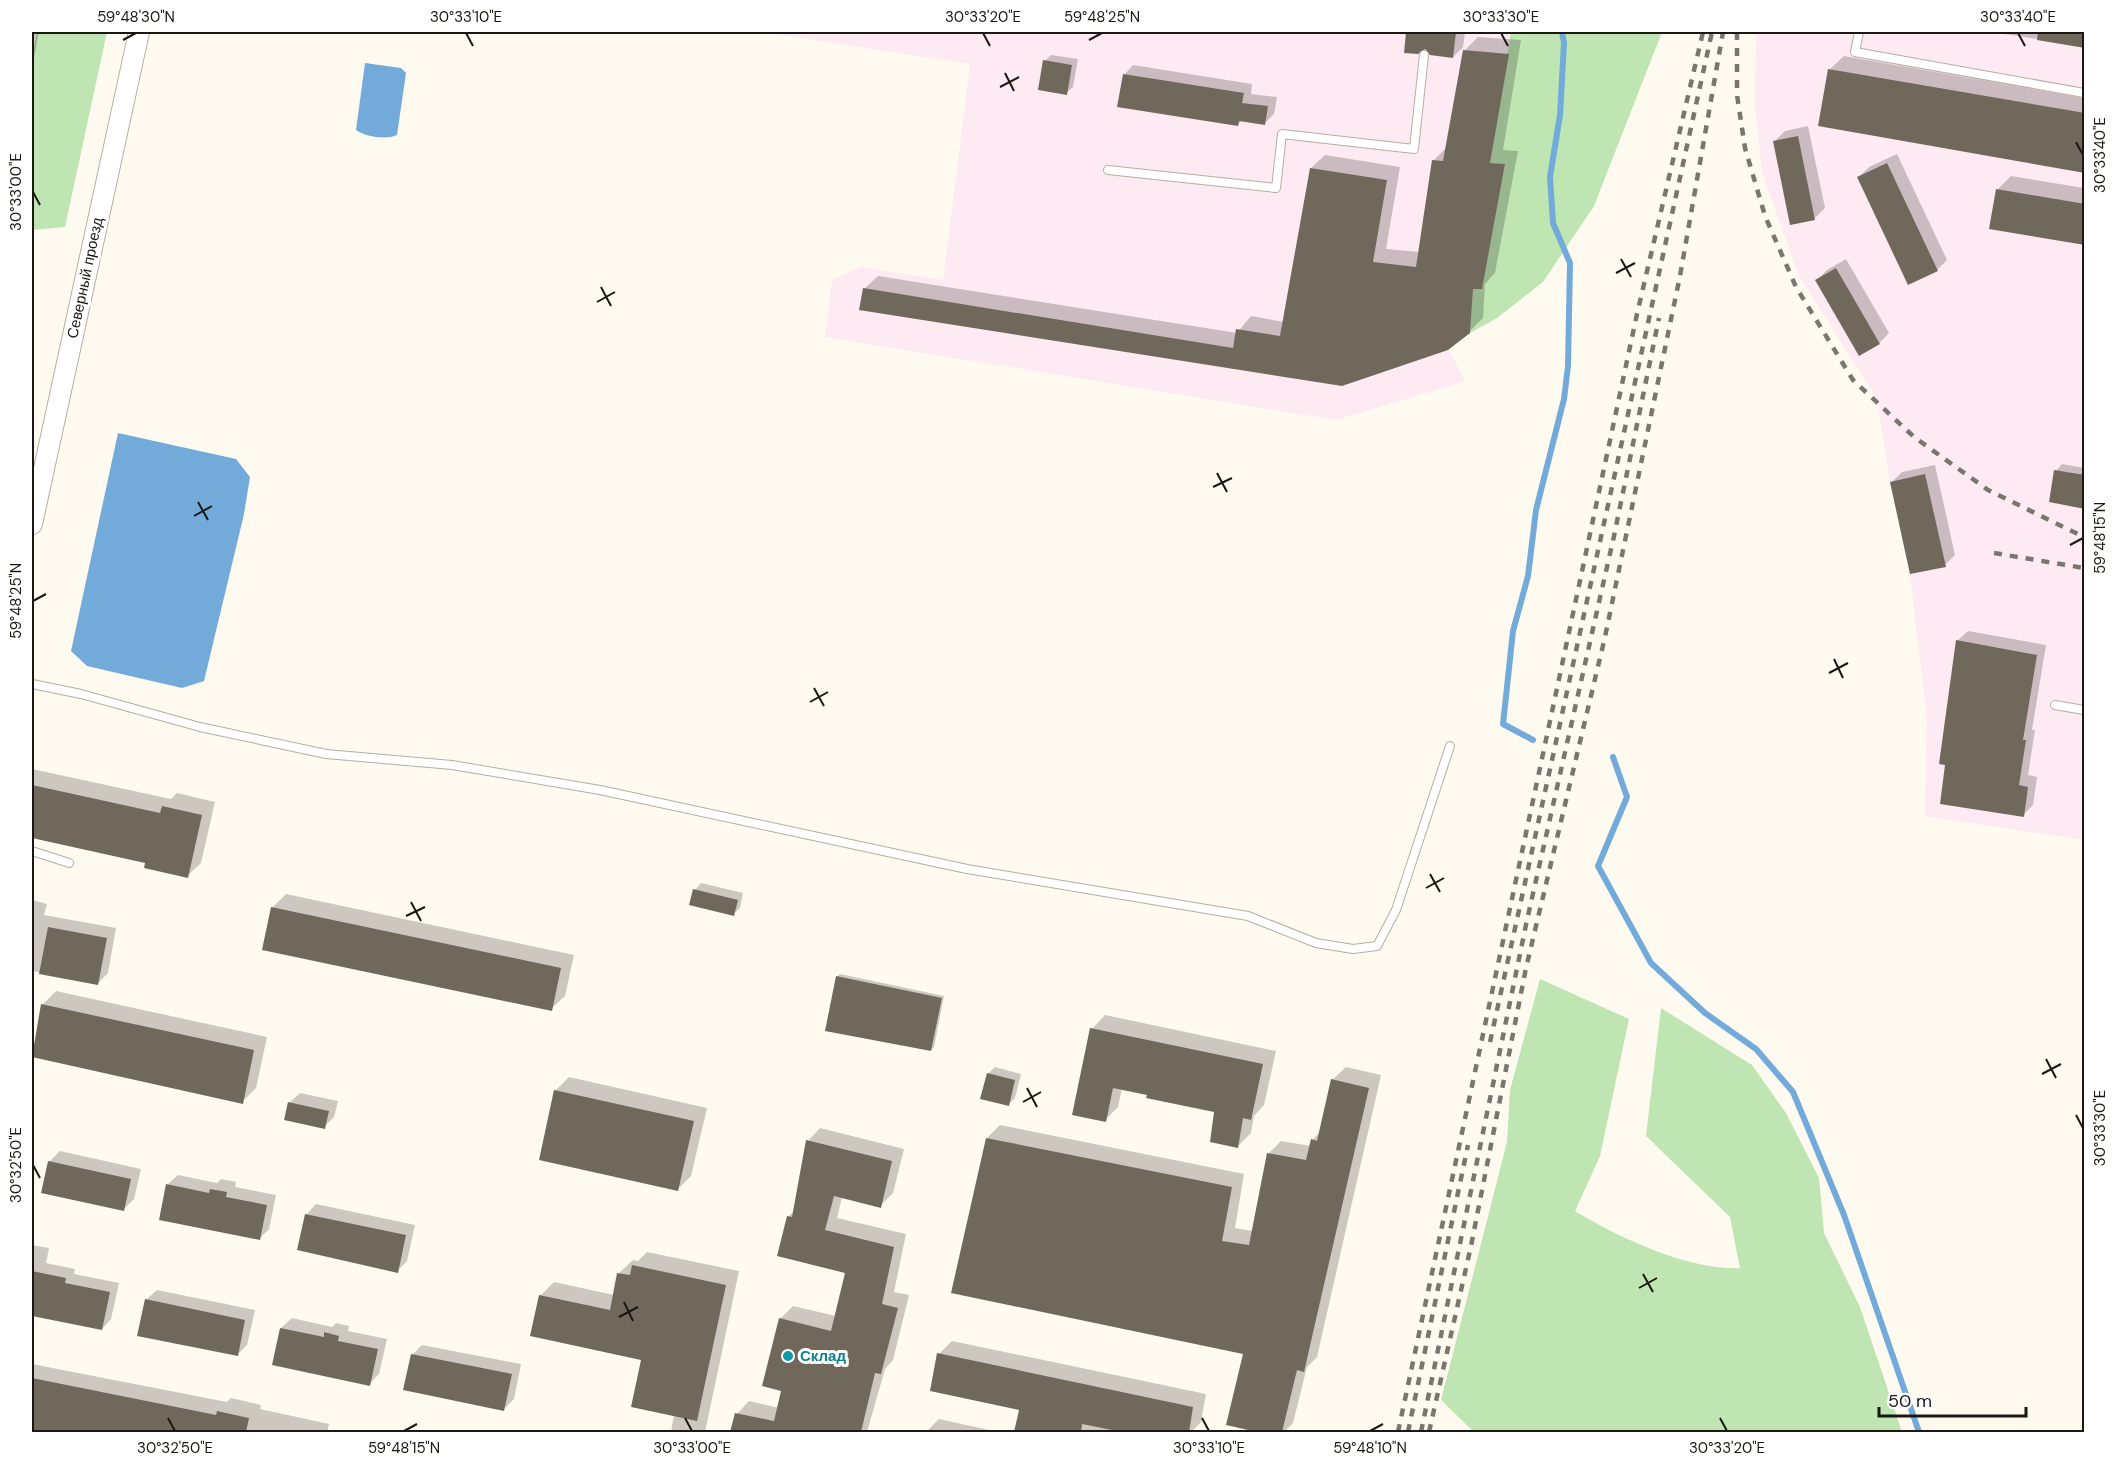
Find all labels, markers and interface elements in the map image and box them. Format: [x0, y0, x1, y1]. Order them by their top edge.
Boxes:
text: 59°48'30"N [97, 7, 175, 27]
text: 30°33'10"E [430, 7, 502, 27]
text: 30°33'20"E [945, 7, 1021, 27]
text: 59°48'25"N [1064, 7, 1140, 27]
text: 30°33'30"E [1463, 7, 1539, 27]
text: 30°33'40"E [1980, 7, 2056, 27]
text: 30°33'40"E [2090, 117, 2110, 193]
text: 30°33'00"E [6, 153, 26, 231]
street label: Северный проезд [62, 215, 108, 340]
text: 59°48'15"N [2090, 502, 2110, 574]
text: 59°48'25"N [6, 563, 26, 639]
text: 30°33'30"E [2090, 1090, 2110, 1166]
text: 30°32'50"E [6, 1127, 26, 1203]
place label: Склад [800, 1346, 846, 1366]
marker: Склад [781, 1349, 795, 1363]
scale bar [1879, 1380, 2026, 1418]
text: 50 m [1888, 1389, 1932, 1413]
text: 30°32'50"E [137, 1438, 213, 1458]
text: 59°48'15"N [368, 1438, 440, 1458]
text: 30°33'00"E [653, 1438, 731, 1458]
text: 30°33'10"E [1173, 1438, 1245, 1458]
text: 59°48'10"N [1333, 1438, 1407, 1458]
text: 30°33'20"E [1689, 1438, 1765, 1458]

